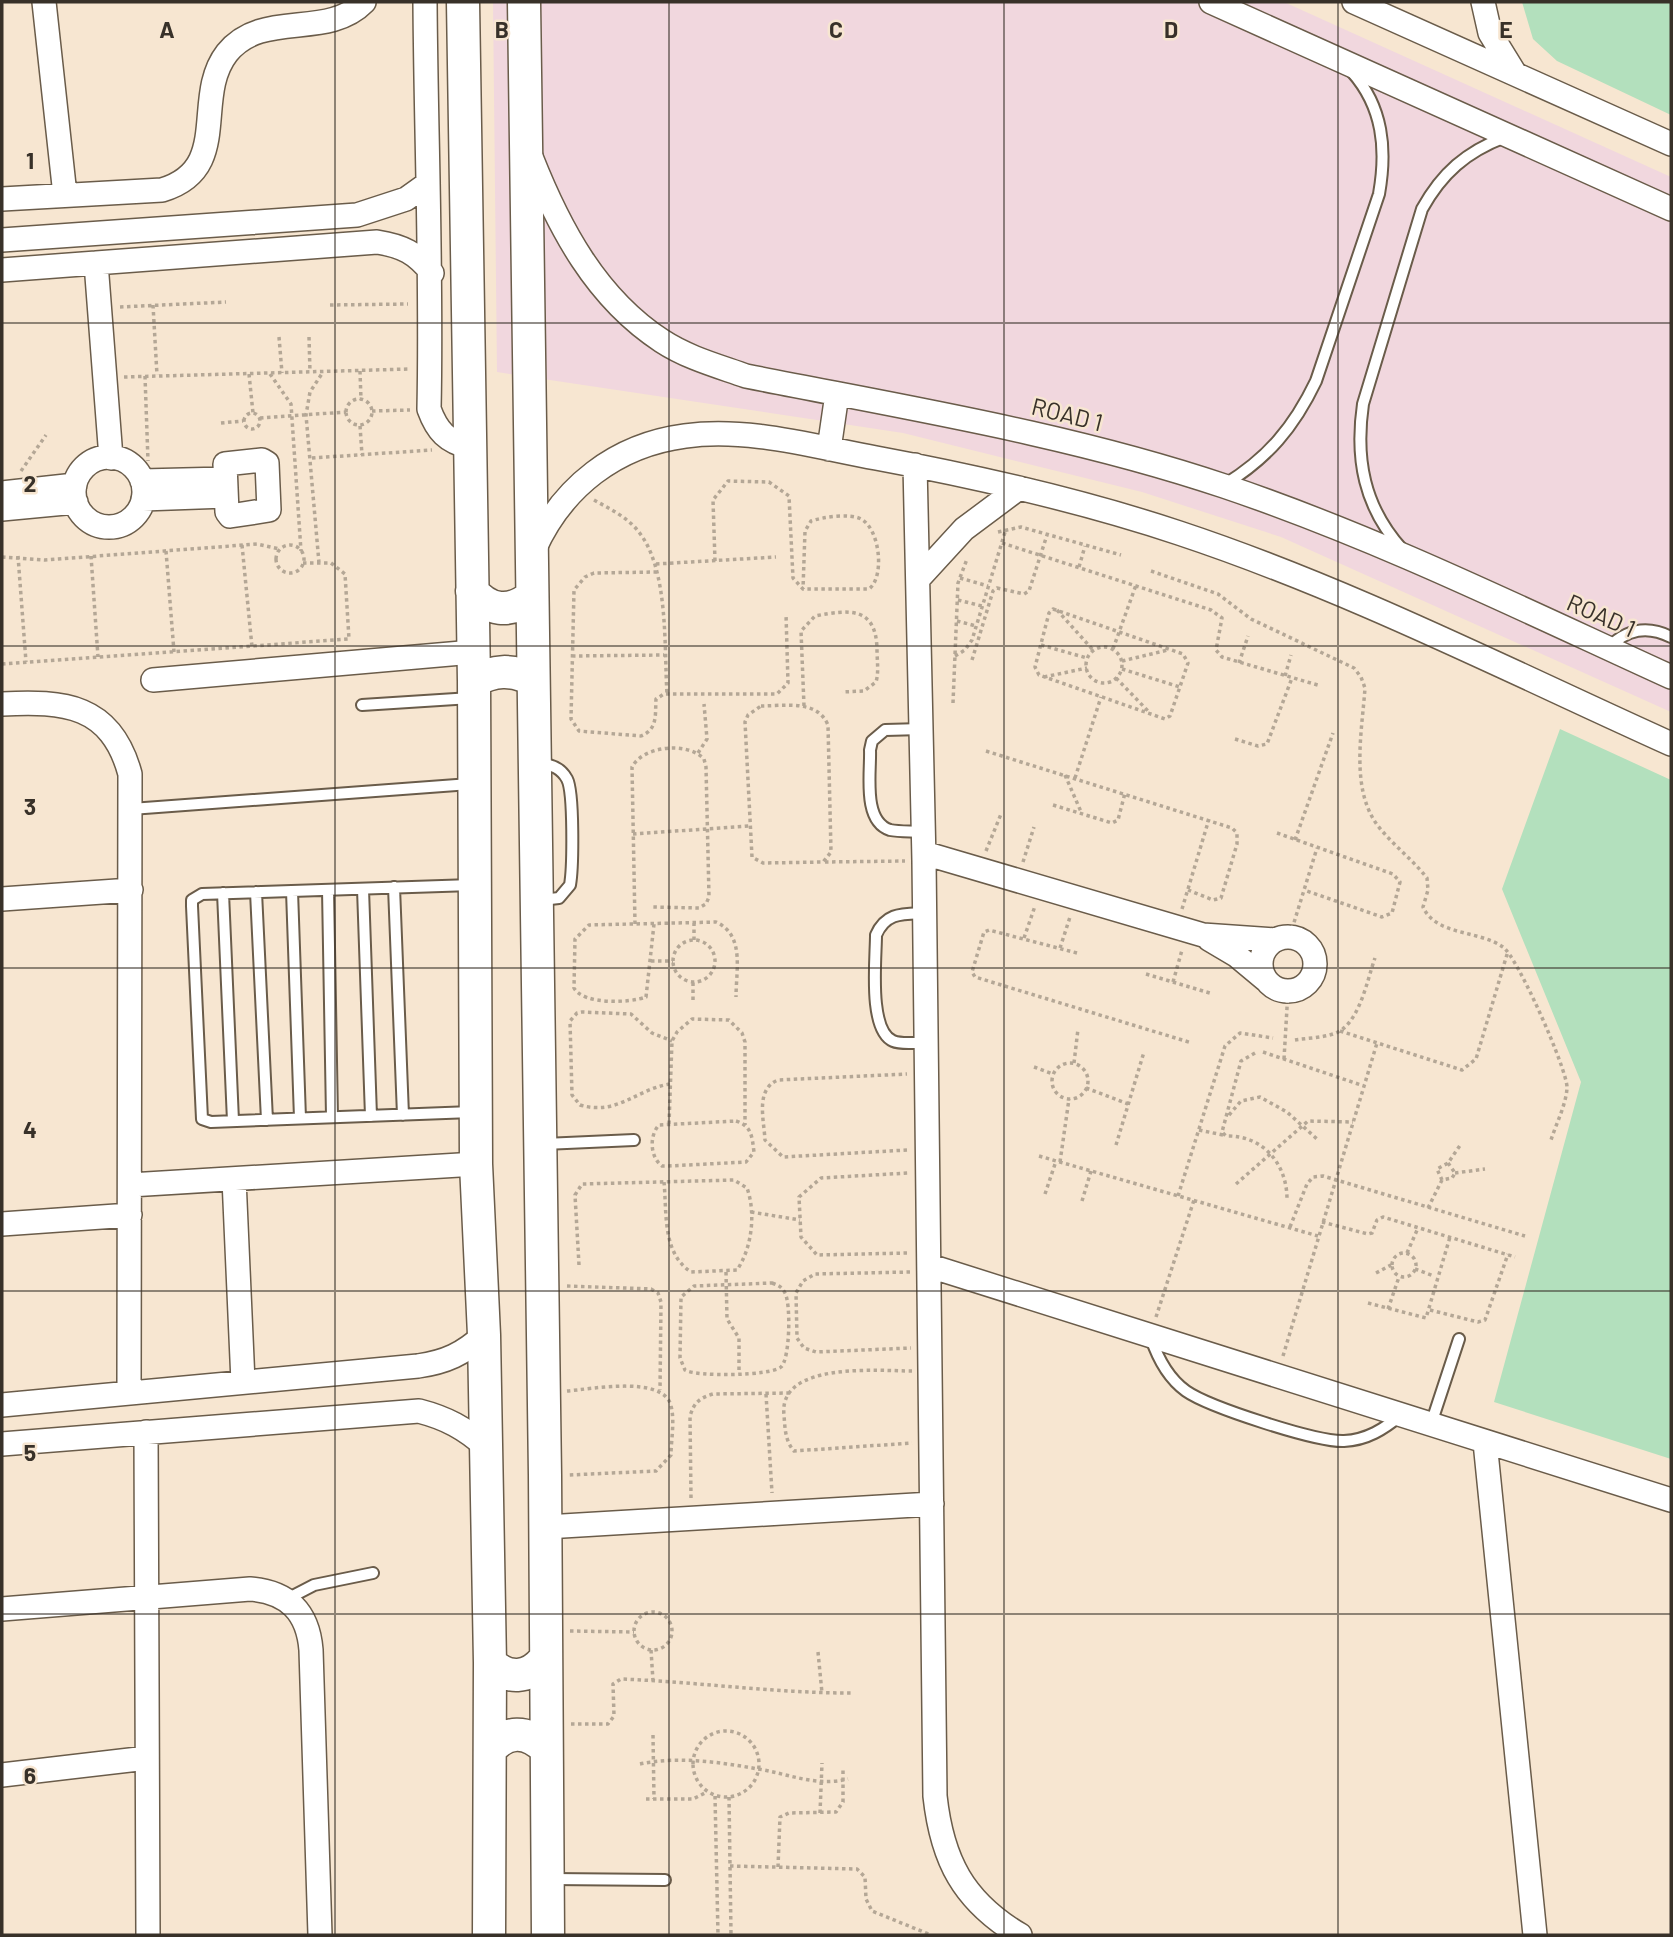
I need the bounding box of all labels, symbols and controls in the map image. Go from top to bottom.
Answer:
text: A [159,15,175,43]
text: B [495,15,509,43]
text: C [829,15,843,43]
text: D [1164,15,1178,43]
text: E [1499,15,1513,43]
text: 1 [26,146,34,174]
street label: ROAD 1 [1029,391,1106,436]
text: 2 [24,469,36,497]
street label: ROAD 1 [1563,587,1640,643]
text: 3 [24,792,36,820]
text: 4 [23,1115,37,1143]
text: 5 [24,1438,36,1466]
text: 6 [24,1761,36,1789]

